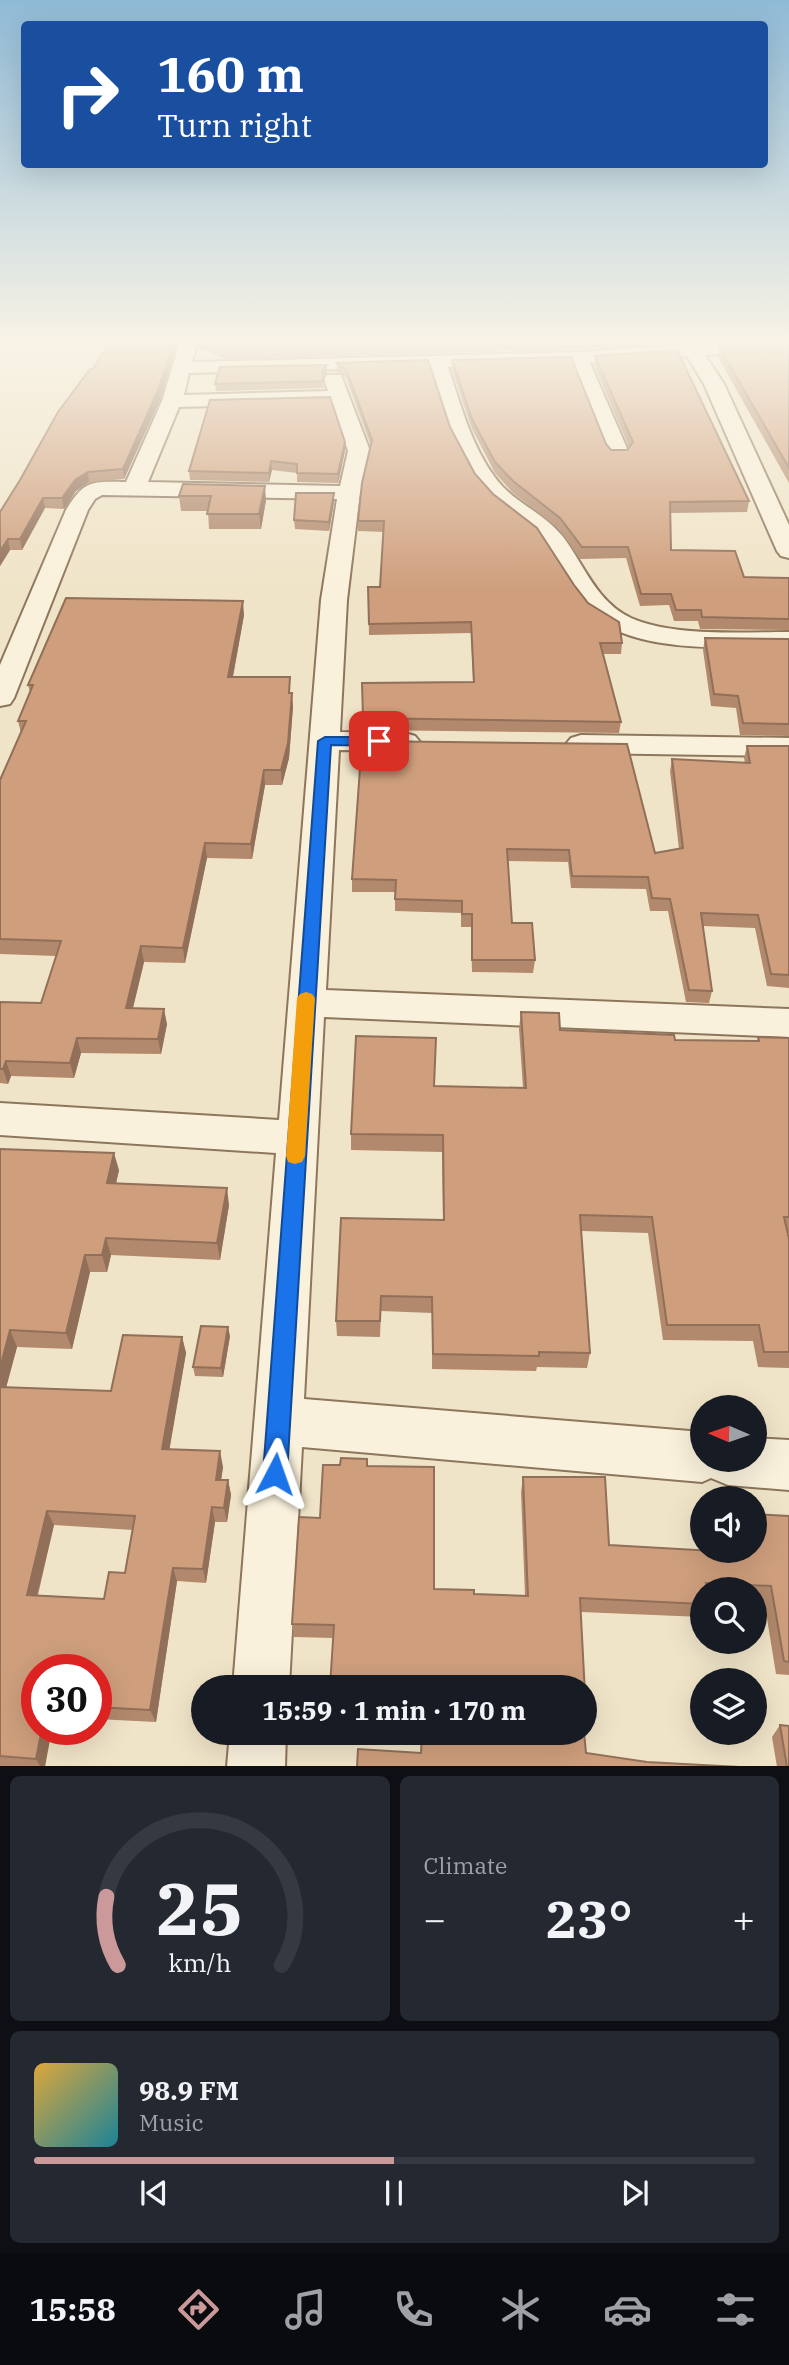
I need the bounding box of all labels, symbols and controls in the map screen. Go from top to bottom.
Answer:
text: 160 m [157,42,304,105]
icon: right [42,49,133,140]
text: Turn right [157,104,312,146]
pin [349,711,409,771]
icon: arrive [360,722,398,760]
north arrow [690,1395,766,1472]
map controls [690,1395,767,1745]
position arrow [238,1437,312,1511]
button: sound [690,1486,767,1563]
button: search [690,1577,767,1654]
speed limit sign: 30 [21,1654,112,1745]
button: layers [690,1668,767,1745]
text: 15:59 · 1 min · 170 m [262,1693,526,1727]
text: Climate [424,1850,507,1880]
text: 25 [156,1860,243,1955]
text: 23° [546,1885,633,1952]
text: − [424,1894,446,1943]
text: + [732,1894,755,1943]
text: km/h [168,1945,231,1978]
text: 98.9 FM [139,2073,239,2107]
text: Music [139,2107,204,2137]
icon: previous [135,2174,173,2212]
icon: pause [375,2174,413,2212]
icon: next [616,2174,654,2212]
icon: directions [174,2285,223,2334]
icon: music [281,2285,330,2334]
icon: phone [389,2285,438,2334]
icon: climate [496,2285,545,2334]
icon: car [603,2285,652,2334]
icon: filters [711,2285,760,2334]
text: 15:58 [29,2288,116,2330]

